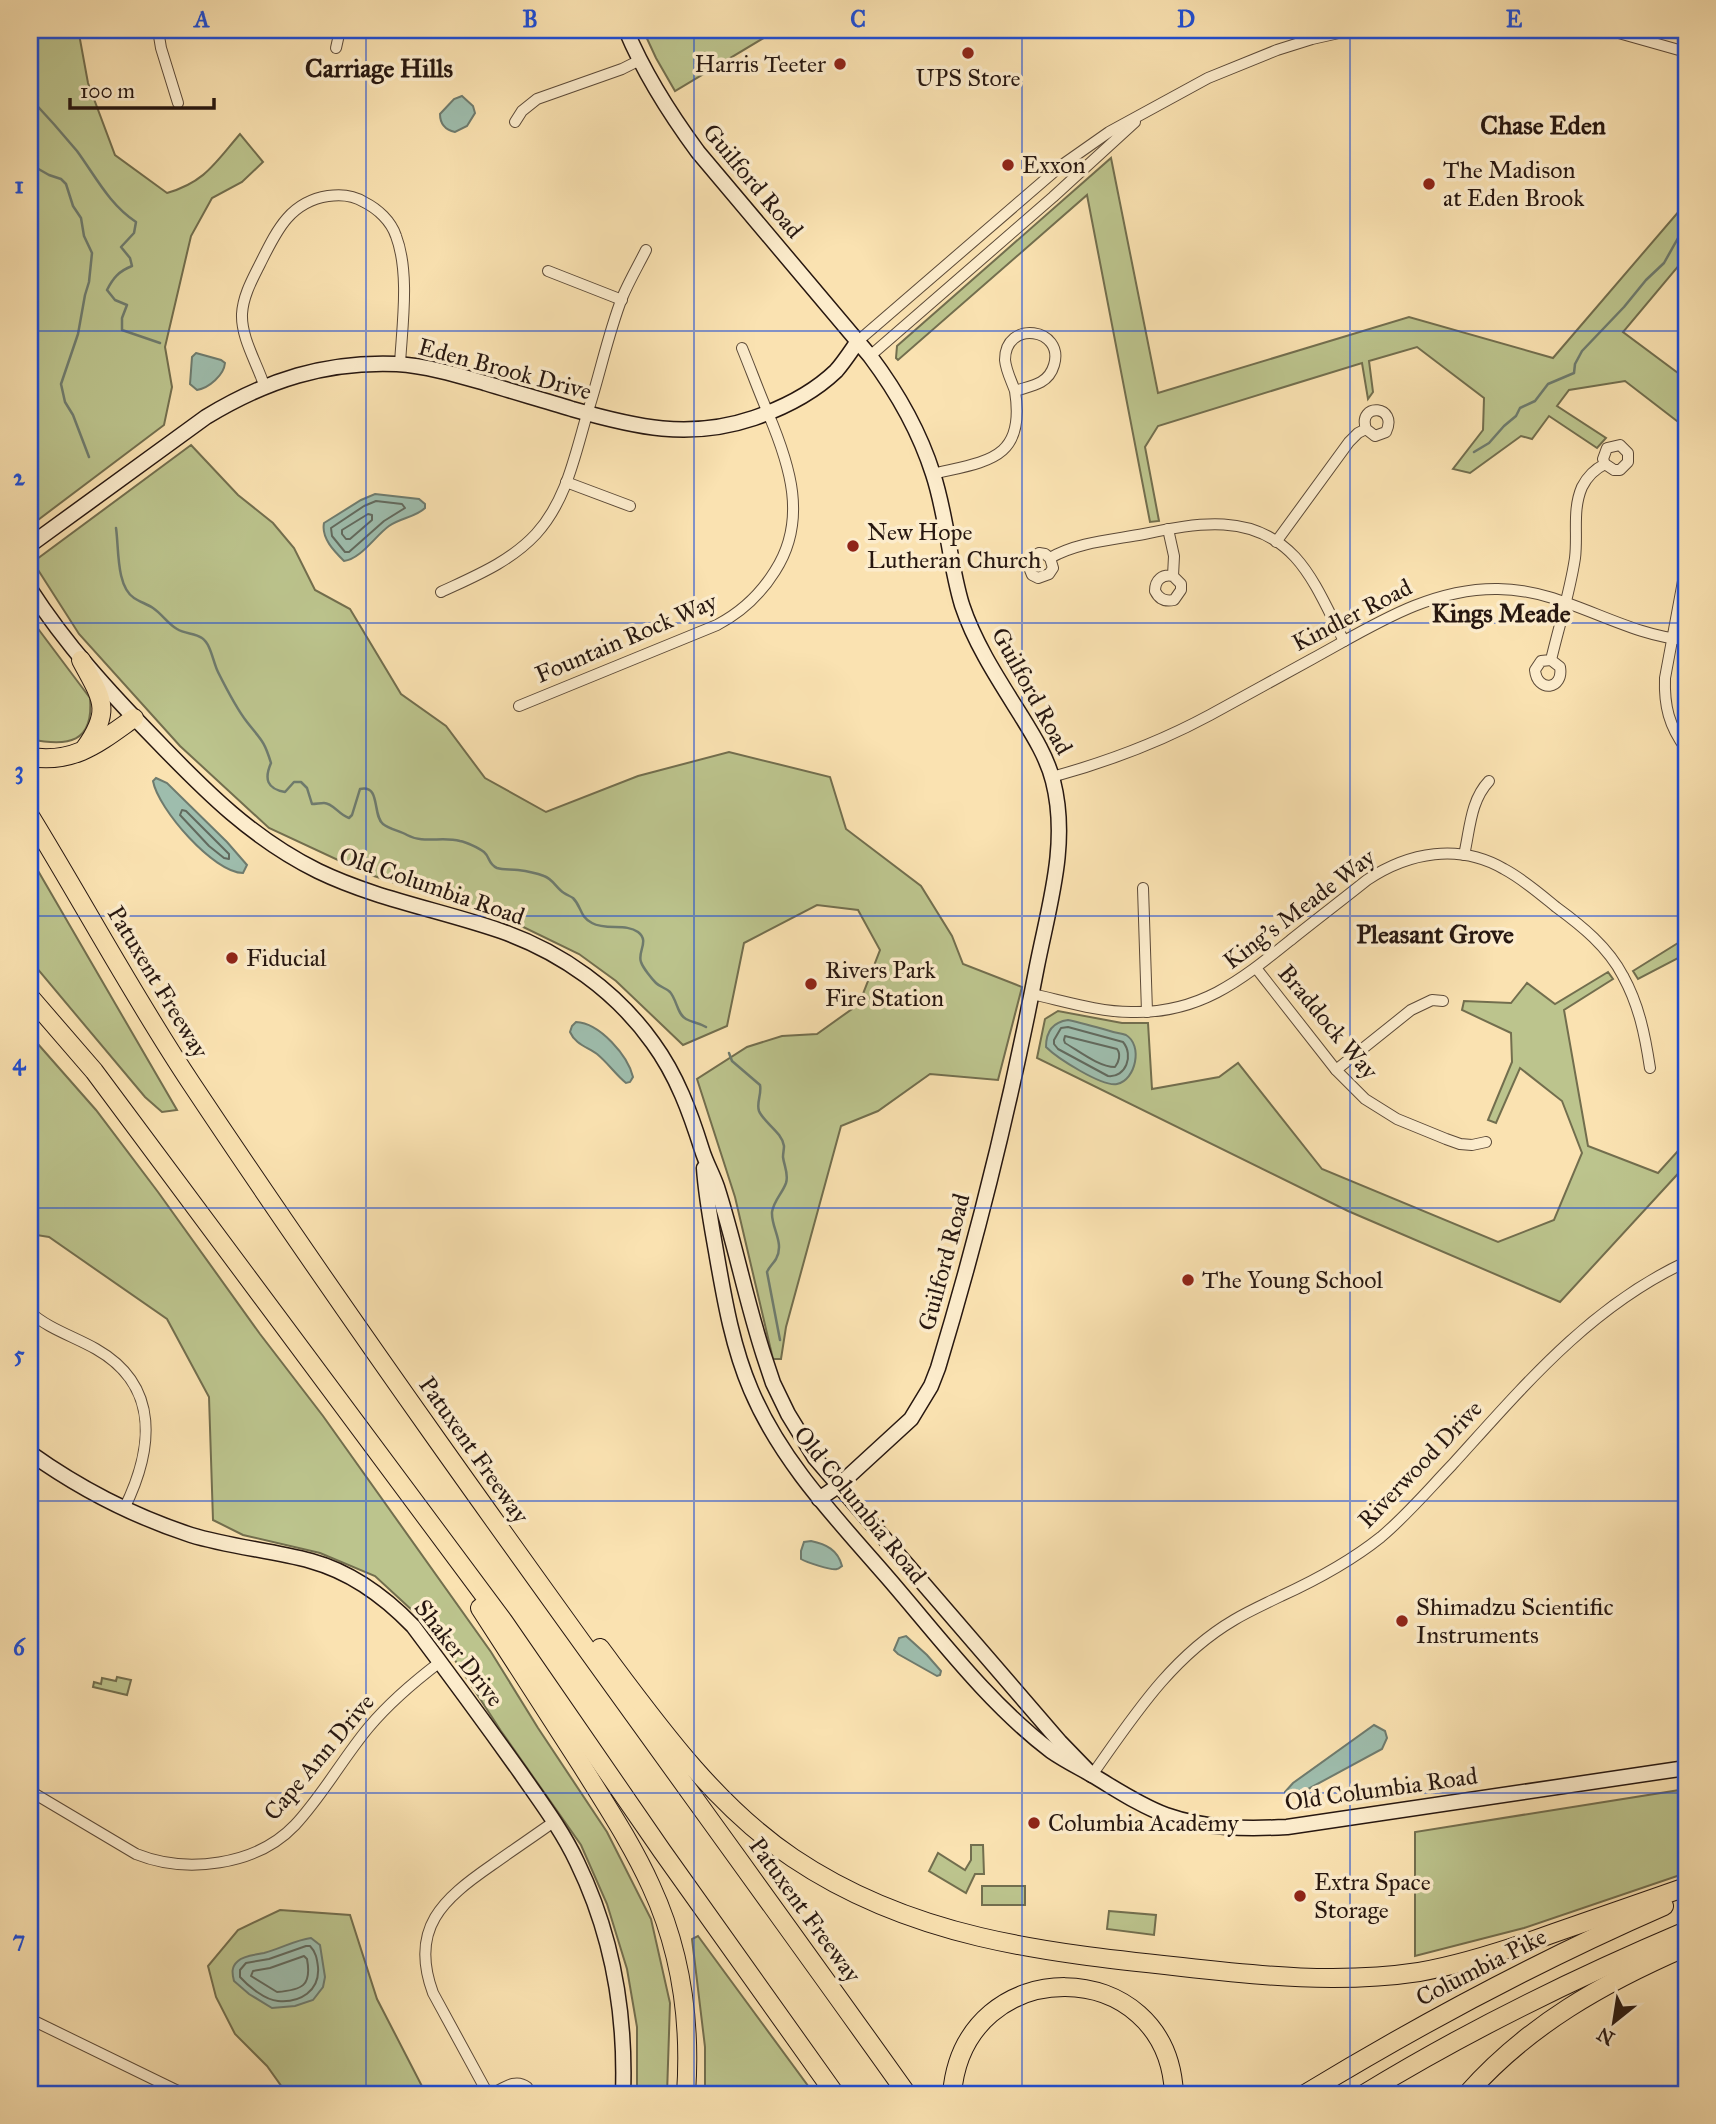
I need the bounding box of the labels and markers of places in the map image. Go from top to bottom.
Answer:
marker: UPS Store [960,45,976,61]
place label: Harris Teeter [695,49,826,79]
marker: Harris Teeter [832,56,848,72]
place label: UPS Store [916,63,1021,93]
place label: Exxon [1022,150,1086,180]
place label: The Madison at Eden Brook [1443,155,1585,213]
marker: Exxon [1000,157,1016,173]
marker: The Madison at Eden Brook [1421,176,1437,192]
place label: New Hope Lutheran Church [867,517,1041,575]
marker: New Hope Lutheran Church [845,538,861,554]
place label: Fiducial [246,943,327,973]
marker: Fiducial [224,950,240,966]
place label: Rivers Park Fire Station [825,955,944,1013]
marker: Rivers Park Fire Station [803,976,819,992]
place label: The Young School [1202,1265,1384,1295]
marker: The Young School [1180,1272,1196,1288]
place label: Shimadzu Scientific Instruments [1416,1592,1614,1650]
marker: Shimadzu Scientific Instruments [1394,1613,1410,1629]
place label: Columbia Academy [1048,1808,1239,1838]
marker: Columbia Academy [1026,1815,1042,1831]
place label: Extra Space Storage [1314,1867,1431,1925]
marker: Extra Space Storage [1292,1888,1308,1904]

